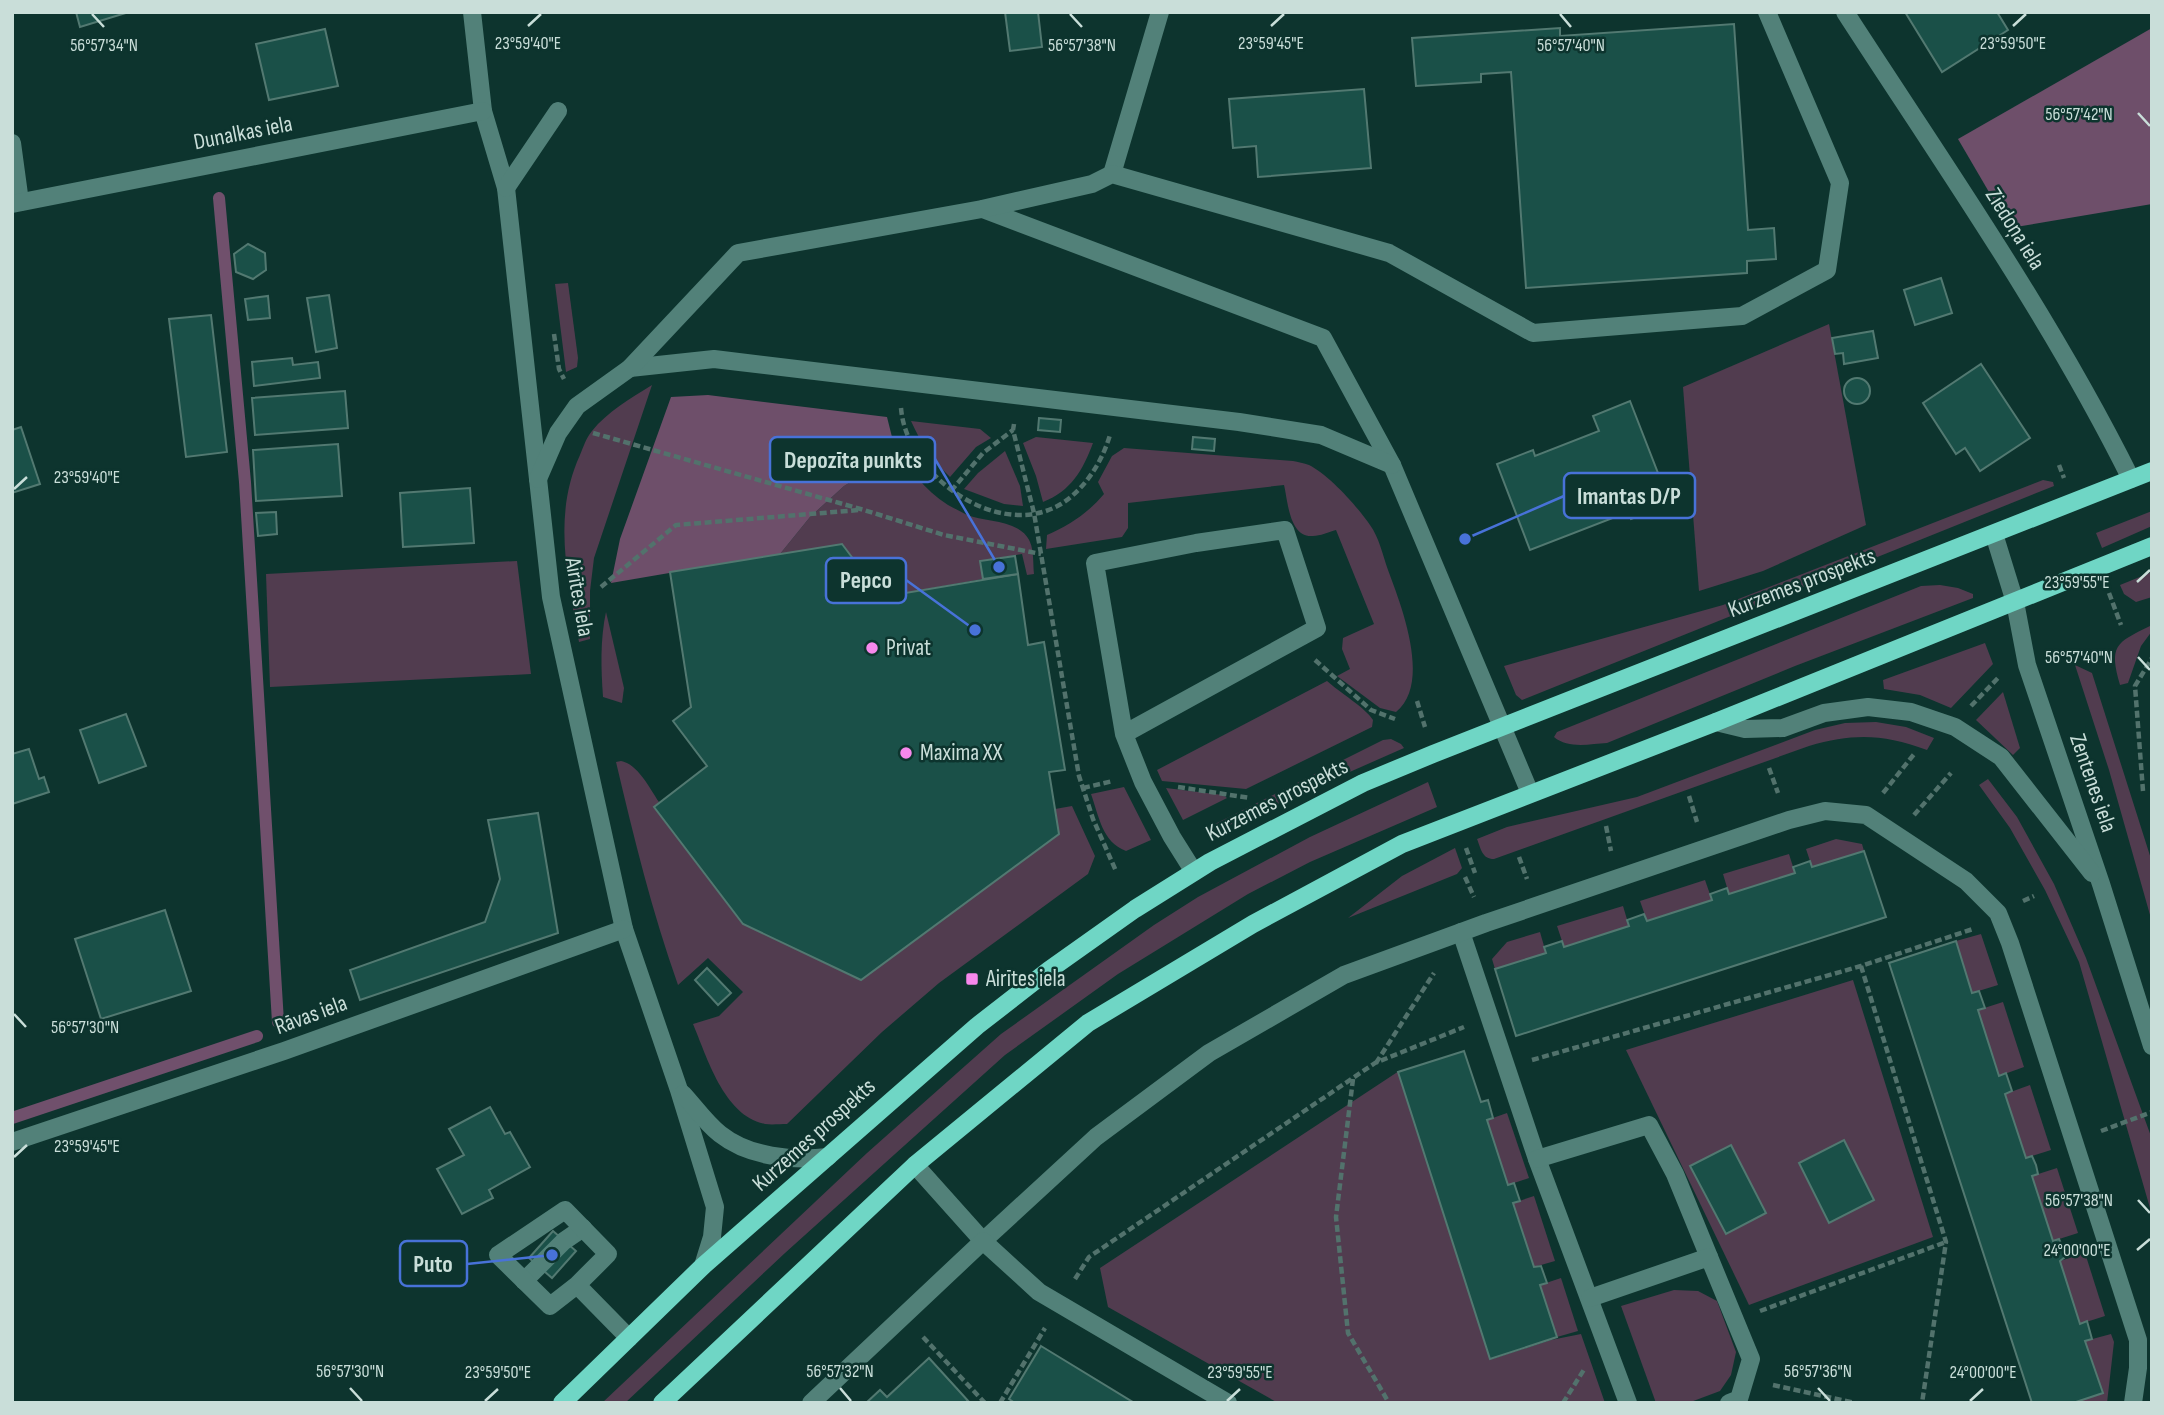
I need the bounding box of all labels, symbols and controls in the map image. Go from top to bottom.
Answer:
text: 23°59'40"E [495,33,561,54]
text: 23°59'45"E [1238,33,1304,54]
text: 23°59'50"E [1980,33,2046,54]
text: 56°57'34"N [70,35,138,56]
text: 56°57'38"N [1048,35,1116,56]
text: 56°57'40"N [1537,35,1605,56]
text: 56°57'42"N [2045,104,2113,125]
street label: Dunalkas iela [191,110,295,156]
street label: Ziedoņa iela [1979,183,2051,275]
callout: Depozīta punkts [770,437,935,482]
text: Depozīta punkts [784,446,922,475]
text: 23°59'40"E [54,467,120,488]
callout: Imantas D/P [1564,473,1695,518]
text: Imantas D/P [1577,482,1681,511]
street label: Kurzemes prospekts [1724,542,1880,624]
street label: Airītes iela [558,554,600,639]
callout: Pepco [826,558,906,603]
text: Pepco [840,566,892,595]
text: 23°59'55"E [2044,572,2110,593]
place label: Privat [886,634,931,662]
marker: Privat [864,640,880,656]
text: 56°57'40"N [2045,647,2113,668]
street label: Zentenes iela [2063,730,2123,836]
place label: Maxima XX [920,739,1003,767]
marker: Maxima XX [898,745,914,761]
street label: Kurzemes prospekts [1201,752,1353,848]
place label: Airītes iela [985,965,1066,993]
marker: Airītes iela [964,971,980,987]
street label: Rāvas iela [271,989,351,1041]
text: 56°57'30"N [51,1017,119,1038]
street label: Kurzemes prospekts [747,1072,881,1198]
text: 23°59'45"E [54,1136,120,1157]
text: 56°57'38"N [2045,1190,2113,1211]
text: 24°00'00"E [2043,1240,2111,1261]
callout: Puto [400,1241,467,1286]
text: Puto [413,1250,453,1279]
text: 56°57'30"N [316,1361,384,1382]
text: 56°57'32"N [806,1361,874,1382]
text: 56°57'36"N [1784,1361,1852,1382]
text: 23°59'50"E [465,1362,531,1383]
text: 23°59'55"E [1207,1362,1273,1383]
text: 24°00'00"E [1949,1362,2017,1383]

